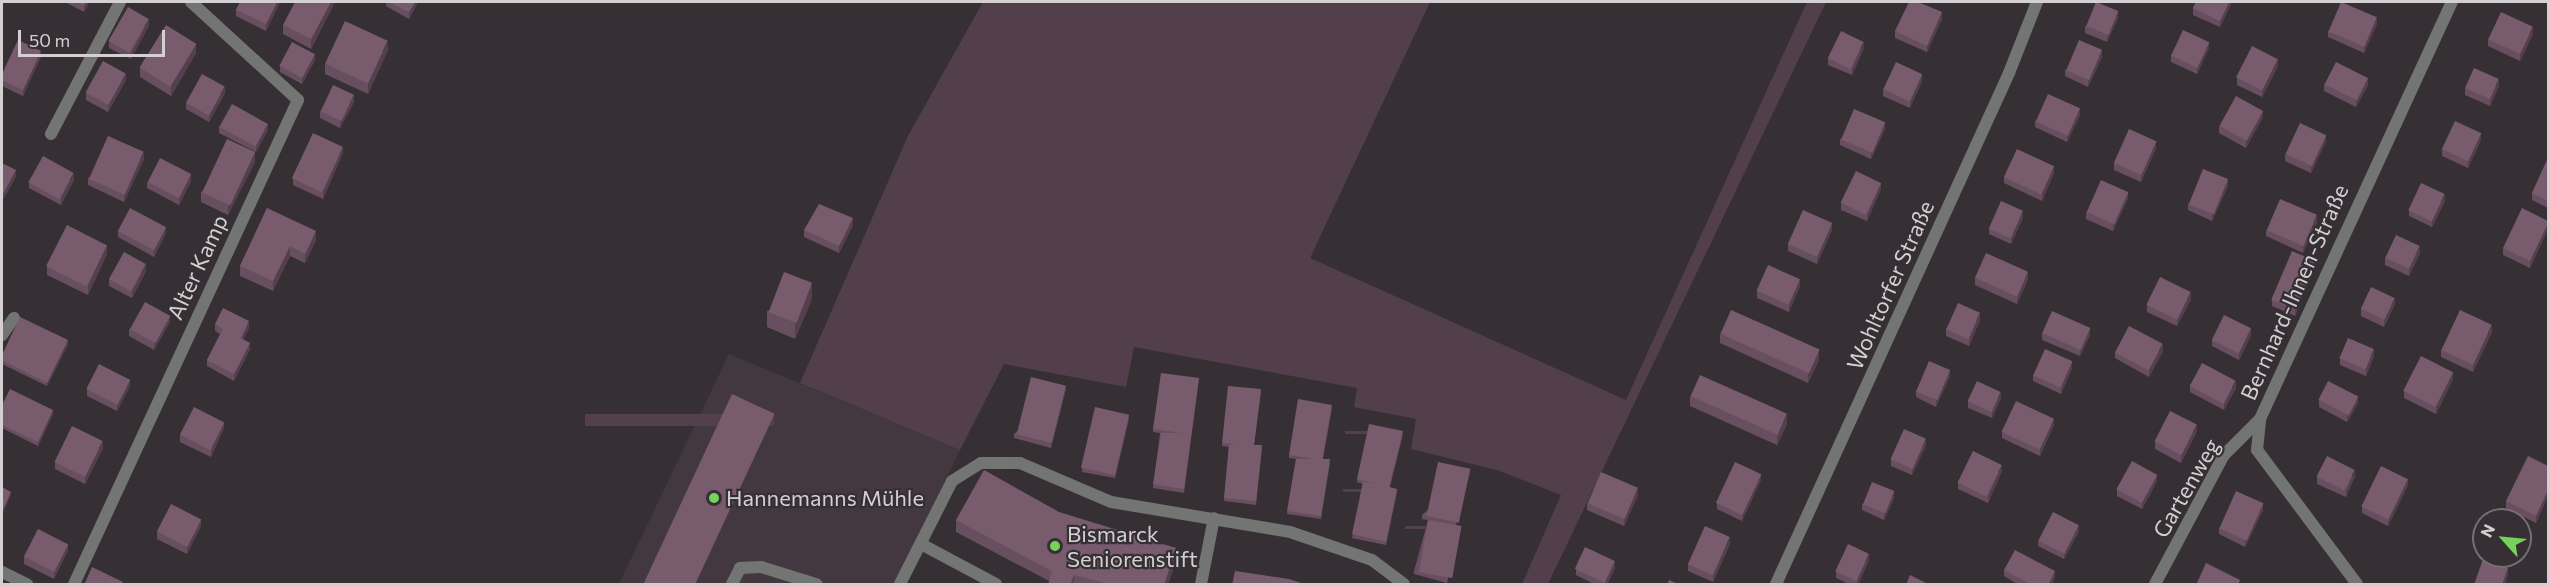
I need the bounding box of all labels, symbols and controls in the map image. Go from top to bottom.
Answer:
scale bar [21,18,168,56]
text: 50 m [29,29,70,51]
street label: Bernhard-Ihnen-Straße [2234,180,2354,404]
street label: Wohltorfer Straße [1841,196,1939,374]
street label: Alter Kamp [161,210,233,324]
street label: Gartenweg [2147,434,2225,542]
place label: Hannemanns Mühle [726,485,924,511]
marker: Hannemanns Mühle [707,491,721,505]
north arrow [2472,508,2532,568]
place label: Bismarck Seniorenstift [1067,520,1198,572]
text: N [2476,521,2498,540]
marker: Bismarck Seniorenstift [1048,539,1062,553]

